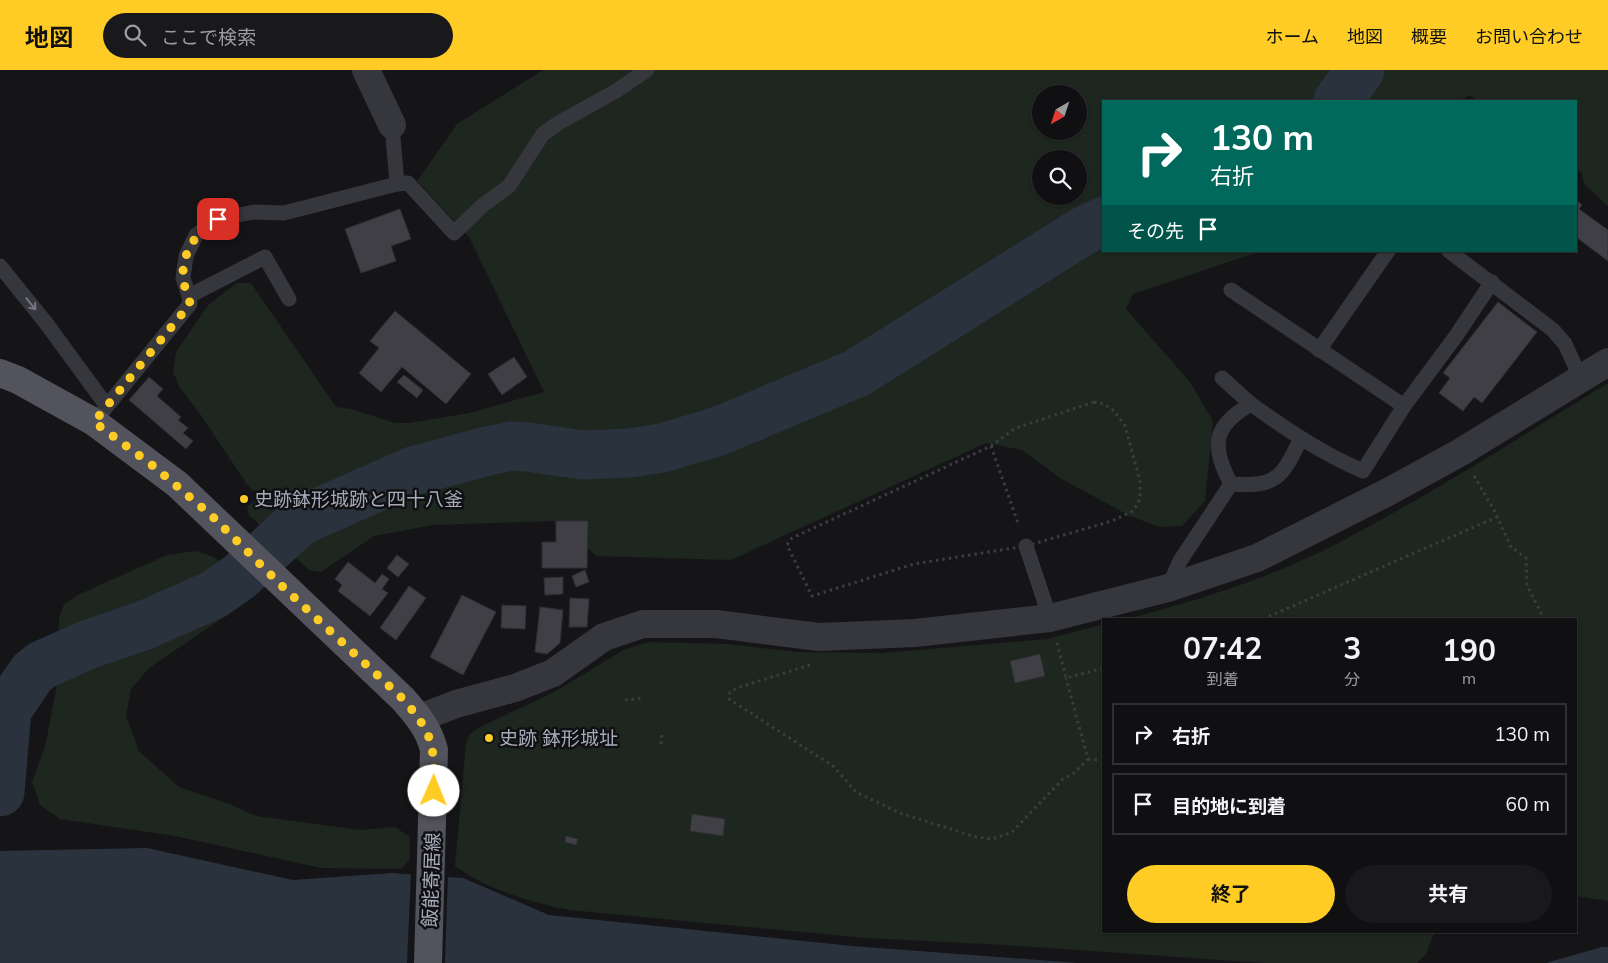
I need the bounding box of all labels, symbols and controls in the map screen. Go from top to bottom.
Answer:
search box [103,13,453,58]
icon: search [121,21,149,49]
text: 地図 [25,22,73,52]
text: ここで検索 [161,25,256,49]
text: ホーム [1266,25,1319,48]
text: 地図 [1347,25,1383,48]
text: 概要 [1411,25,1447,48]
text: お問い合わせ [1475,25,1583,48]
north arrow [1032,85,1088,140]
map controls [1032,85,1087,205]
text: 130 m [1210,115,1314,159]
icon: right [1127,120,1192,185]
button: search [1032,150,1087,205]
text: 右折 [1210,162,1254,190]
pin [197,198,239,240]
icon: arrive [204,205,232,233]
icon: arrive [1194,215,1222,243]
text: その先 [1127,219,1184,243]
one-way arrow [25,297,36,310]
place label: 史跡鉢形城跡と四十八釜 [254,487,463,511]
marker: 史跡鉢形城跡と四十八釜 [238,493,250,505]
text: 07:42 [1183,629,1262,667]
text: 3 [1343,629,1361,667]
text: 190 [1442,631,1496,669]
text: m [1462,668,1476,688]
text: 到着 [1207,669,1239,689]
text: 分 [1344,669,1360,689]
icon: right [1129,720,1157,748]
text: 130 m [1494,722,1550,746]
text: 右折 [1172,724,1210,748]
place label: 史跡 鉢形城址 [499,726,618,750]
marker: 史跡 鉢形城址 [483,732,495,744]
position arrow [407,764,459,816]
icon: arrive [1129,790,1157,818]
text: 60 m [1506,792,1550,816]
text: 目的地に到着 [1172,794,1286,818]
street label: 飯能寄居線 [417,832,445,928]
button: 終了 [1127,865,1335,923]
button: 共有 [1345,865,1552,923]

